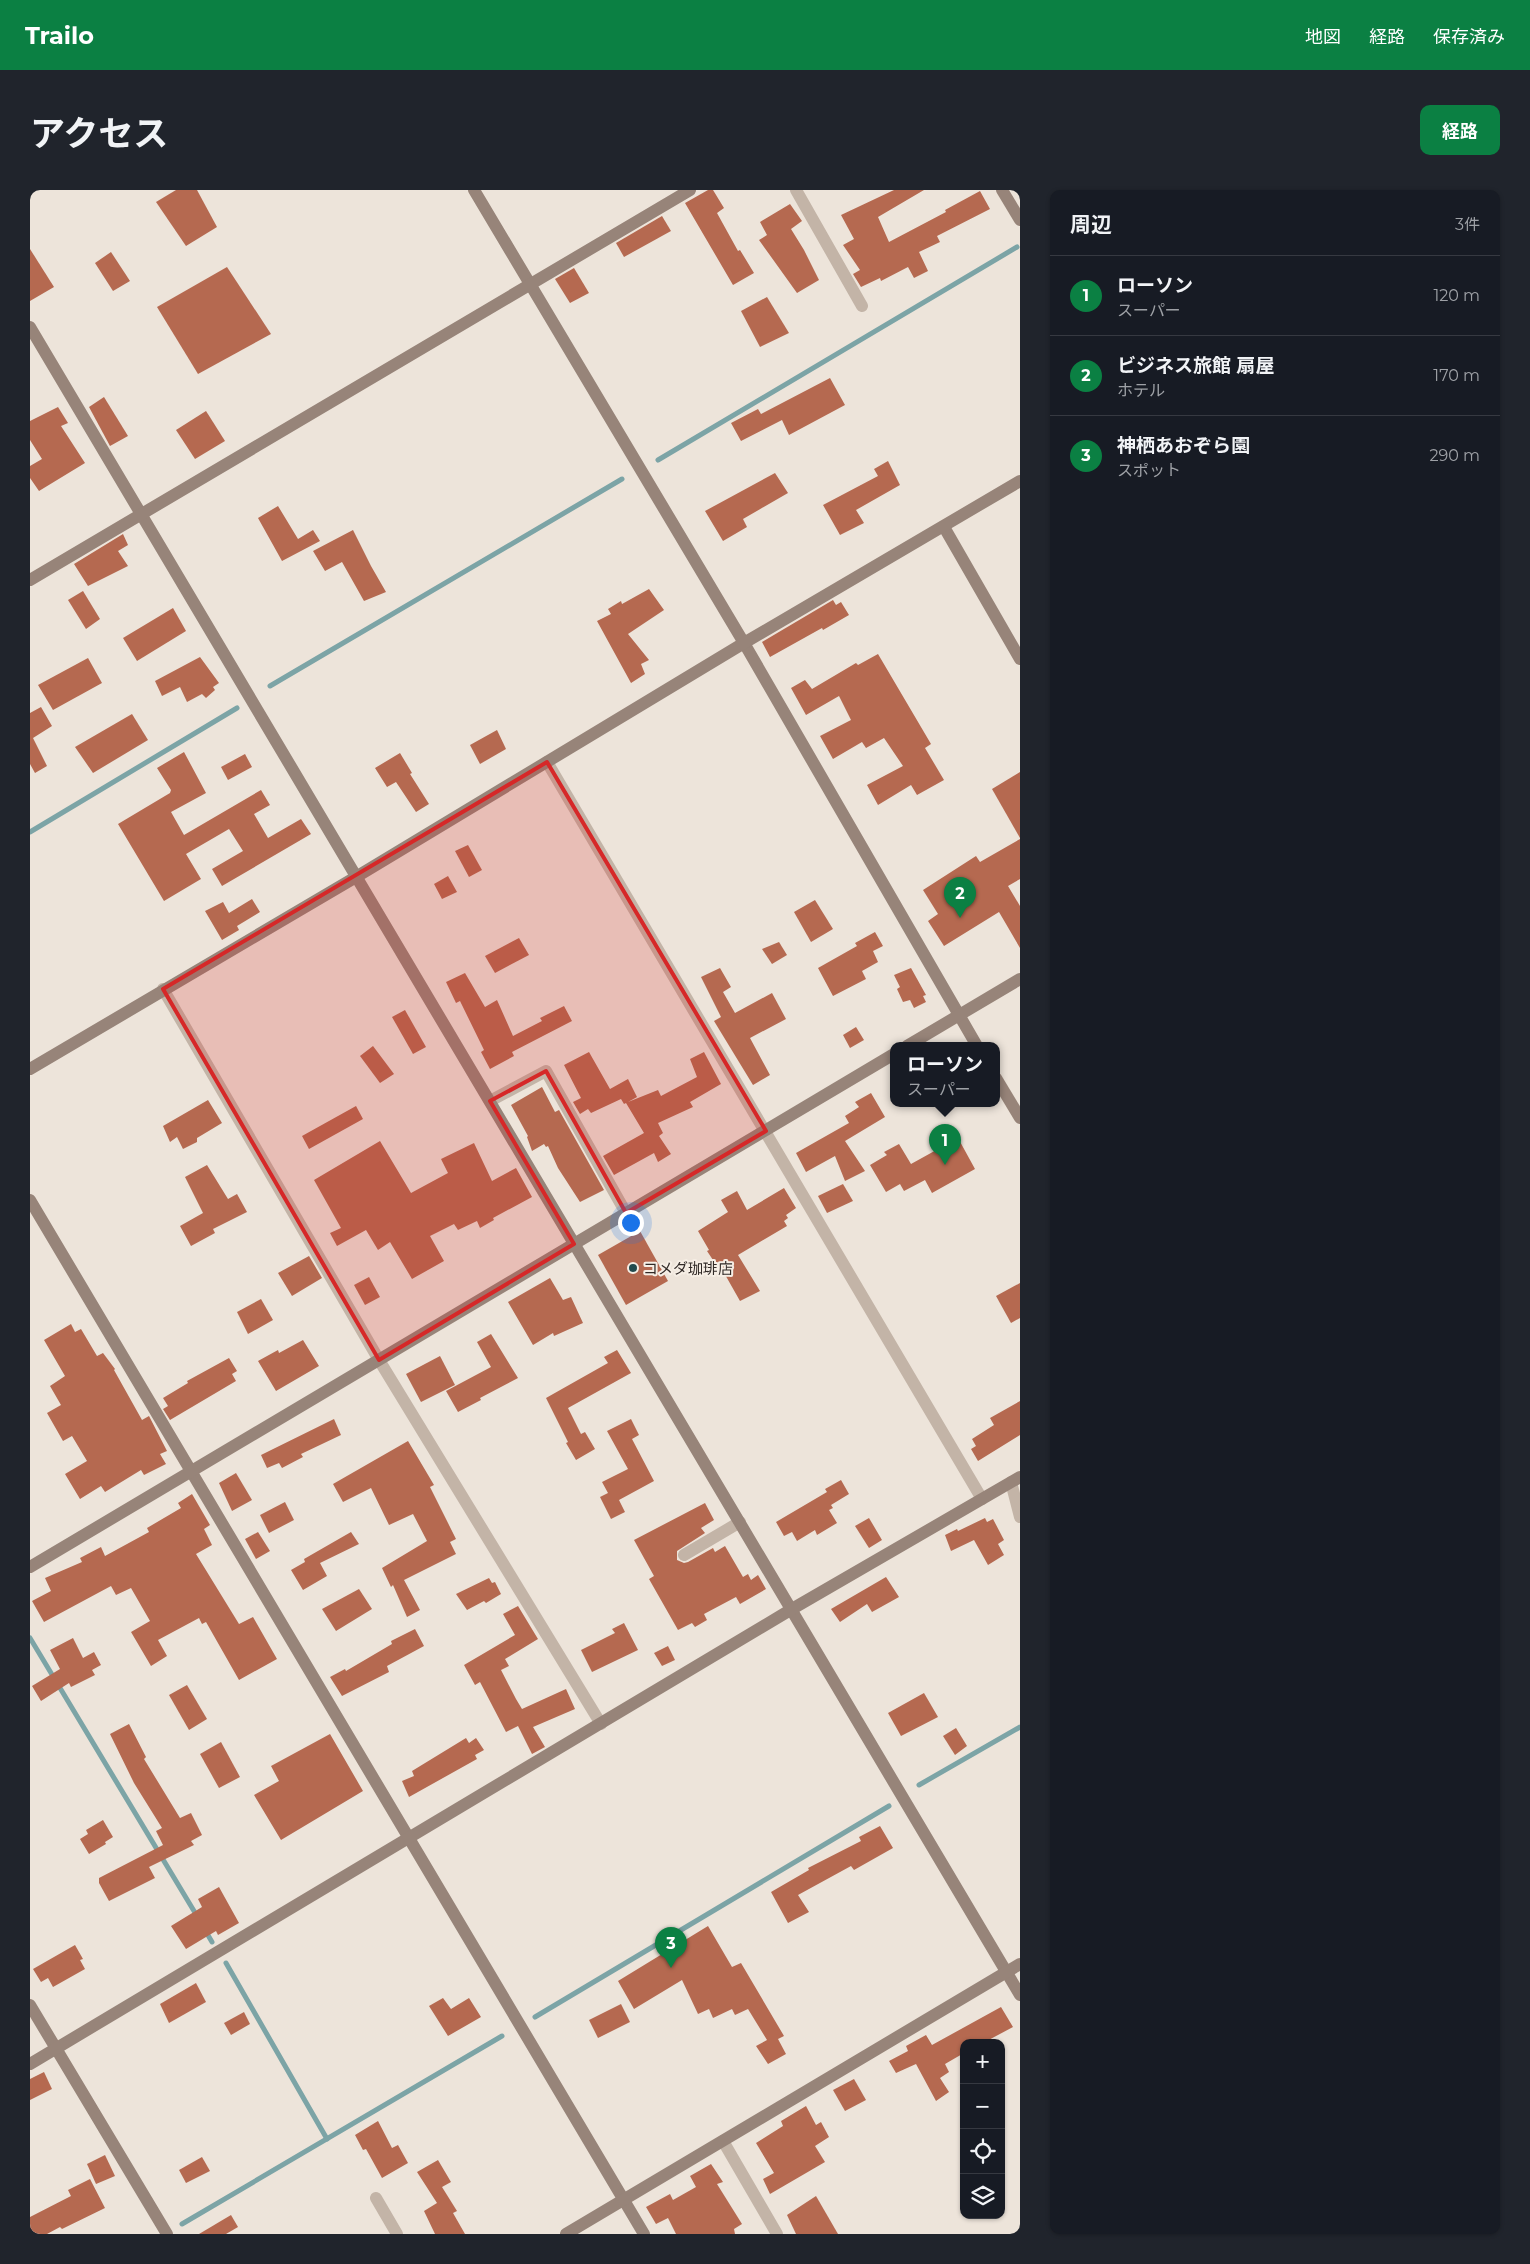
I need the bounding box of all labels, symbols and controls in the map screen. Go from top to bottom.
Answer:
text: Trailo [25,21,94,50]
text: 地図 [1305,26,1341,48]
text: 経路 [1369,26,1405,48]
text: 保存済み [1433,26,1505,48]
button: 経路 [1420,105,1500,155]
text: アクセス [30,112,168,155]
text: 周辺 [1070,212,1112,237]
text: 3件 [1455,215,1480,234]
text: ローソン [1117,274,1193,297]
text: 1 [1083,286,1089,305]
text: 120 m [1433,286,1480,305]
text: スーパー [1117,301,1181,320]
text: ビジネス旅館 扇屋 [1117,354,1274,377]
text: 2 [1081,366,1091,385]
text: 170 m [1433,366,1480,385]
text: ホテル [1117,381,1165,400]
text: 神栖あおぞら園 [1117,434,1250,457]
text: 3 [1081,446,1091,465]
text: 290 m [1429,446,1480,465]
text: スポット [1117,461,1181,480]
pin: 2 [944,877,976,918]
popup [890,1042,1000,1107]
text: ローソン [907,1053,983,1076]
text: スーパー [907,1080,971,1099]
pin: 1 [929,1124,961,1165]
your location [618,1210,644,1236]
place label: コメダ珈琲店 [643,1259,733,1278]
marker: コメダ珈琲店 [627,1262,639,1274]
pin: 3 [655,1927,687,1968]
map controls [960,2039,1005,2219]
button: + [960,2039,1005,2084]
button: − [960,2084,1005,2129]
button: locate [960,2129,1005,2174]
button: layers [960,2174,1005,2219]

